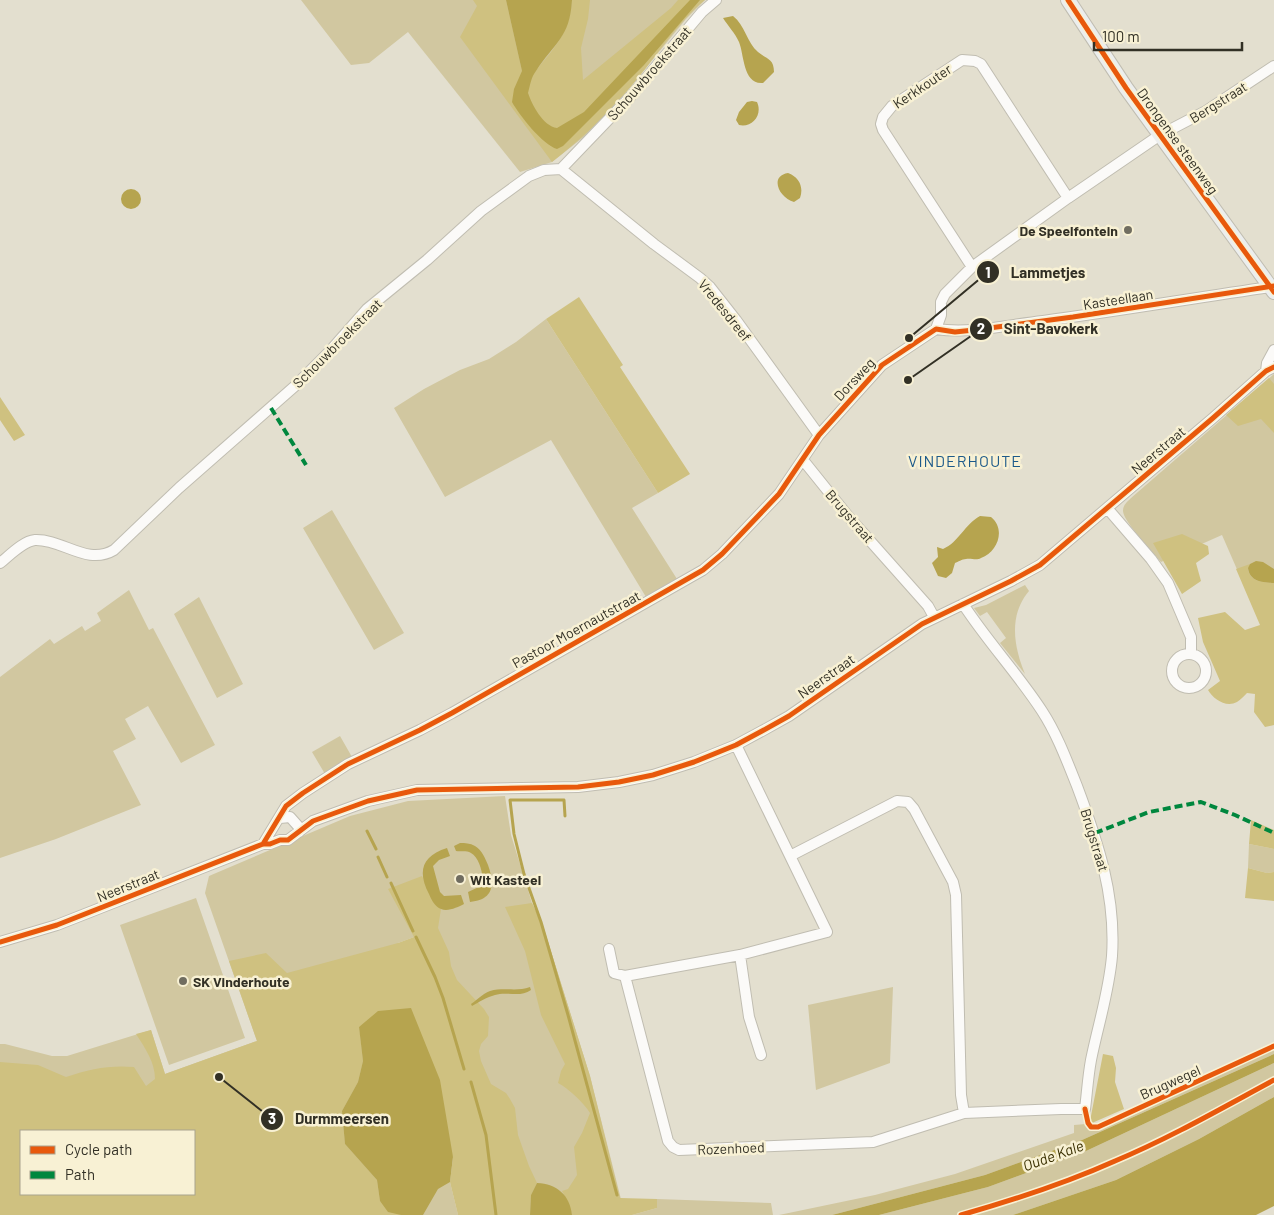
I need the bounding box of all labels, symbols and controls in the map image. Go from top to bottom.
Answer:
scale bar [1094,20,1242,52]
street label: Schouwbroekstraat [604,22,694,124]
text: 100 m [1102,27,1140,45]
street label: Kerkkouter [889,60,955,112]
street label: Bergstraat [1186,78,1250,126]
street label: Drongense steenweg [1134,85,1222,197]
place label: De Speelfontein [1019,222,1118,239]
marker: De Speelfontein [1122,224,1134,236]
callout: Lammetjes [975,257,1095,287]
text: 1 [985,263,991,281]
text: Lammetjes [1011,263,1086,281]
street label: Vredesdreef [695,276,755,344]
street label: Kasteellaan [1082,285,1154,313]
street label: Schouwbroekstraat [289,295,385,391]
callout: Sint-Bavokerk [969,314,1108,344]
text: 2 [977,319,985,337]
text: Sint-Bavokerk [1004,319,1098,337]
street label: Dorsweg [830,354,878,404]
street label: Neerstraat [1127,422,1189,478]
district label: VINDERHOUTE [908,451,1022,470]
street label: Brugstraat [822,486,878,546]
street label: Pastoor Moernautstraat [509,587,643,671]
street label: Neerstraat [794,650,858,702]
street label: Brugstraat [1077,806,1113,874]
street label: Neerstraat [94,865,162,905]
place label: Wit Kasteel [470,871,541,888]
marker: Wit Kasteel [454,873,466,885]
place label: SK Vinderhoute [193,973,290,990]
marker: SK Vinderhoute [177,975,189,987]
street label: Brugwegel [1137,1061,1203,1103]
callout: Durmmeersen [260,1104,399,1134]
text: 3 [268,1109,276,1127]
text: Durmmeersen [295,1109,389,1127]
legend [20,1130,195,1195]
water label: Oude Kale [1020,1136,1086,1174]
street label: Rozenhoed [697,1138,765,1158]
text: Cycle path [65,1140,132,1158]
text: Path [65,1165,95,1183]

